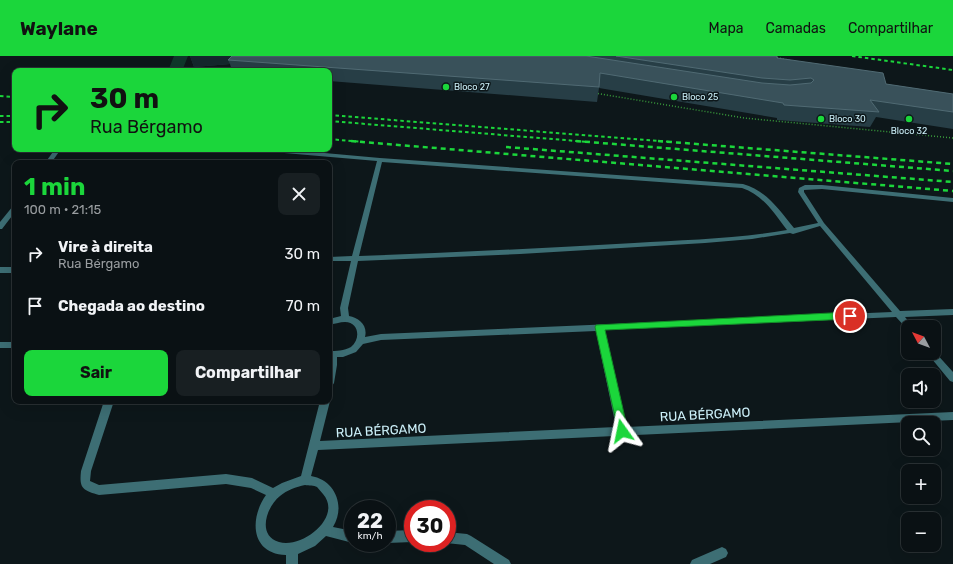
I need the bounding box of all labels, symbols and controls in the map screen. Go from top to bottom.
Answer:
text: Waylane [20,17,98,40]
text: Mapa [709,20,744,37]
text: Camadas [766,20,826,37]
text: Compartilhar [848,20,933,37]
text: 30 m [90,82,159,115]
marker: Bloco 27 [441,82,451,92]
place label: Bloco 27 [454,82,490,92]
icon: right [24,84,76,136]
marker: Bloco 25 [669,92,679,102]
place label: Bloco 25 [682,92,718,102]
marker: Bloco 30 [816,114,826,124]
place label: Bloco 30 [829,114,866,124]
marker: Bloco 32 [904,114,914,124]
text: Rua Bérgamo [90,116,203,138]
place label: Bloco 32 [891,126,927,136]
text: 1 min [24,173,85,201]
button: close [278,173,320,215]
text: 100 m · 21:15 [24,202,101,217]
text: Vire à direita [58,238,153,256]
icon: right [24,243,46,265]
text: 30 m [284,245,320,263]
text: Rua Bérgamo [58,256,139,271]
icon: arrive [24,295,46,317]
text: Chegada ao destino [58,297,205,315]
text: 70 m [286,297,320,315]
pin [833,299,867,333]
icon: arrive [839,305,861,327]
north arrow [901,320,941,360]
map controls [901,320,941,552]
button: Sair [24,350,168,396]
button: Compartilhar [176,350,320,396]
button: sound [901,368,941,408]
street label: RUA BÉRGAMO [659,405,751,424]
position arrow [601,410,643,452]
button: search [901,416,941,456]
street label: RUA BÉRGAMO [335,421,427,440]
button: + [901,464,941,504]
speed limit sign: 30 [404,500,456,552]
text: 22 [357,509,383,533]
button: − [901,512,941,552]
text: km/h [358,530,382,542]

